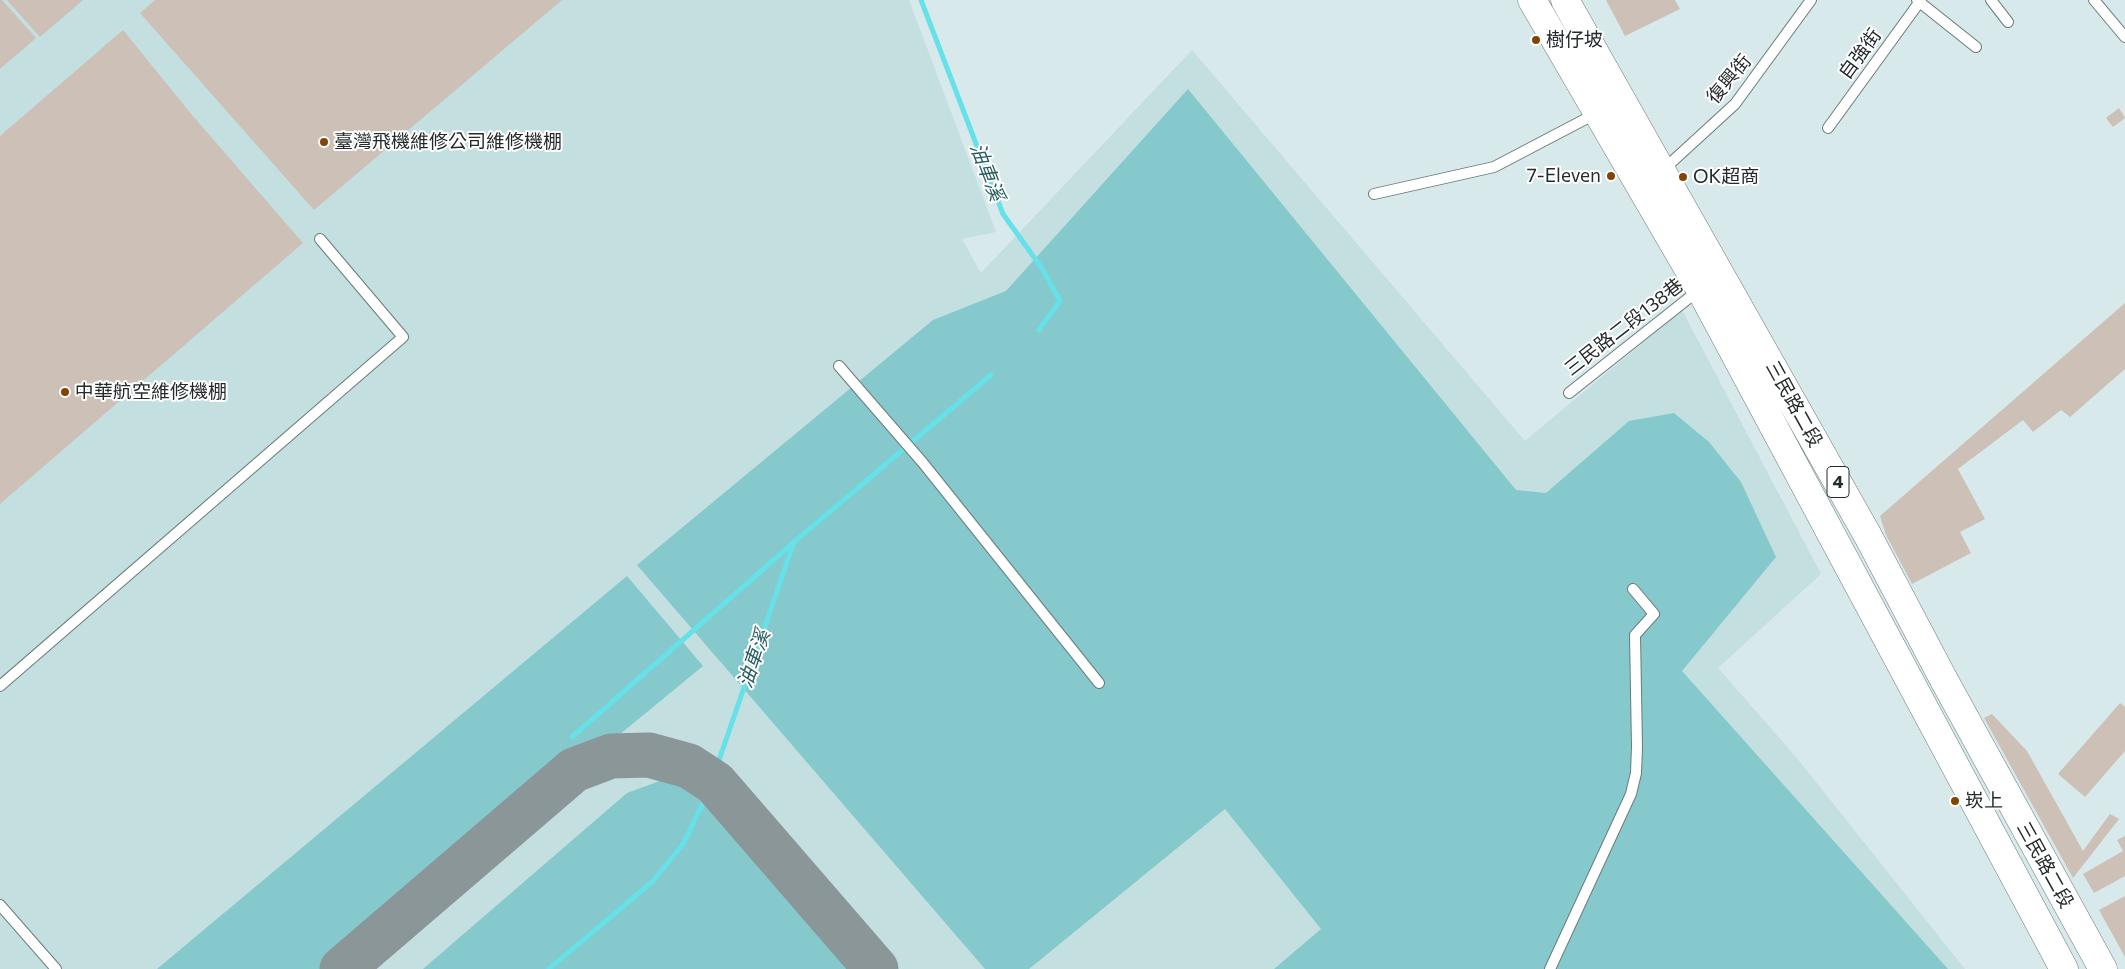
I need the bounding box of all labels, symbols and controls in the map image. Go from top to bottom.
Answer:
street label: 自強街 [1834,24,1886,84]
place label: 樹仔坡 [1546,29,1603,51]
marker: 樹仔坡 [1530,34,1542,46]
street label: 復興街 [1702,50,1756,108]
place label: 臺灣飛機維修公司維修機棚 [334,131,562,153]
marker: 臺灣飛機維修公司維修機棚 [318,136,330,148]
water label: 油車溪 [965,140,1009,204]
place label: 7-Eleven [1527,165,1601,187]
place label: OK超商 [1693,166,1759,188]
marker: 7-Eleven [1605,170,1617,182]
marker: OK超商 [1677,171,1689,183]
street label: 三民路二段138巷 [1560,274,1688,380]
street label: 三民路二段 [1761,357,1827,451]
place label: 中華航空維修機棚 [75,381,227,403]
marker: 中華航空維修機棚 [59,386,71,398]
road number: 4 [1827,467,1849,498]
water label: 油車溪 [733,627,775,691]
place label: 崁上 [1965,790,2003,812]
marker: 崁上 [1949,795,1961,807]
street label: 三民路二段 [2012,818,2078,912]

